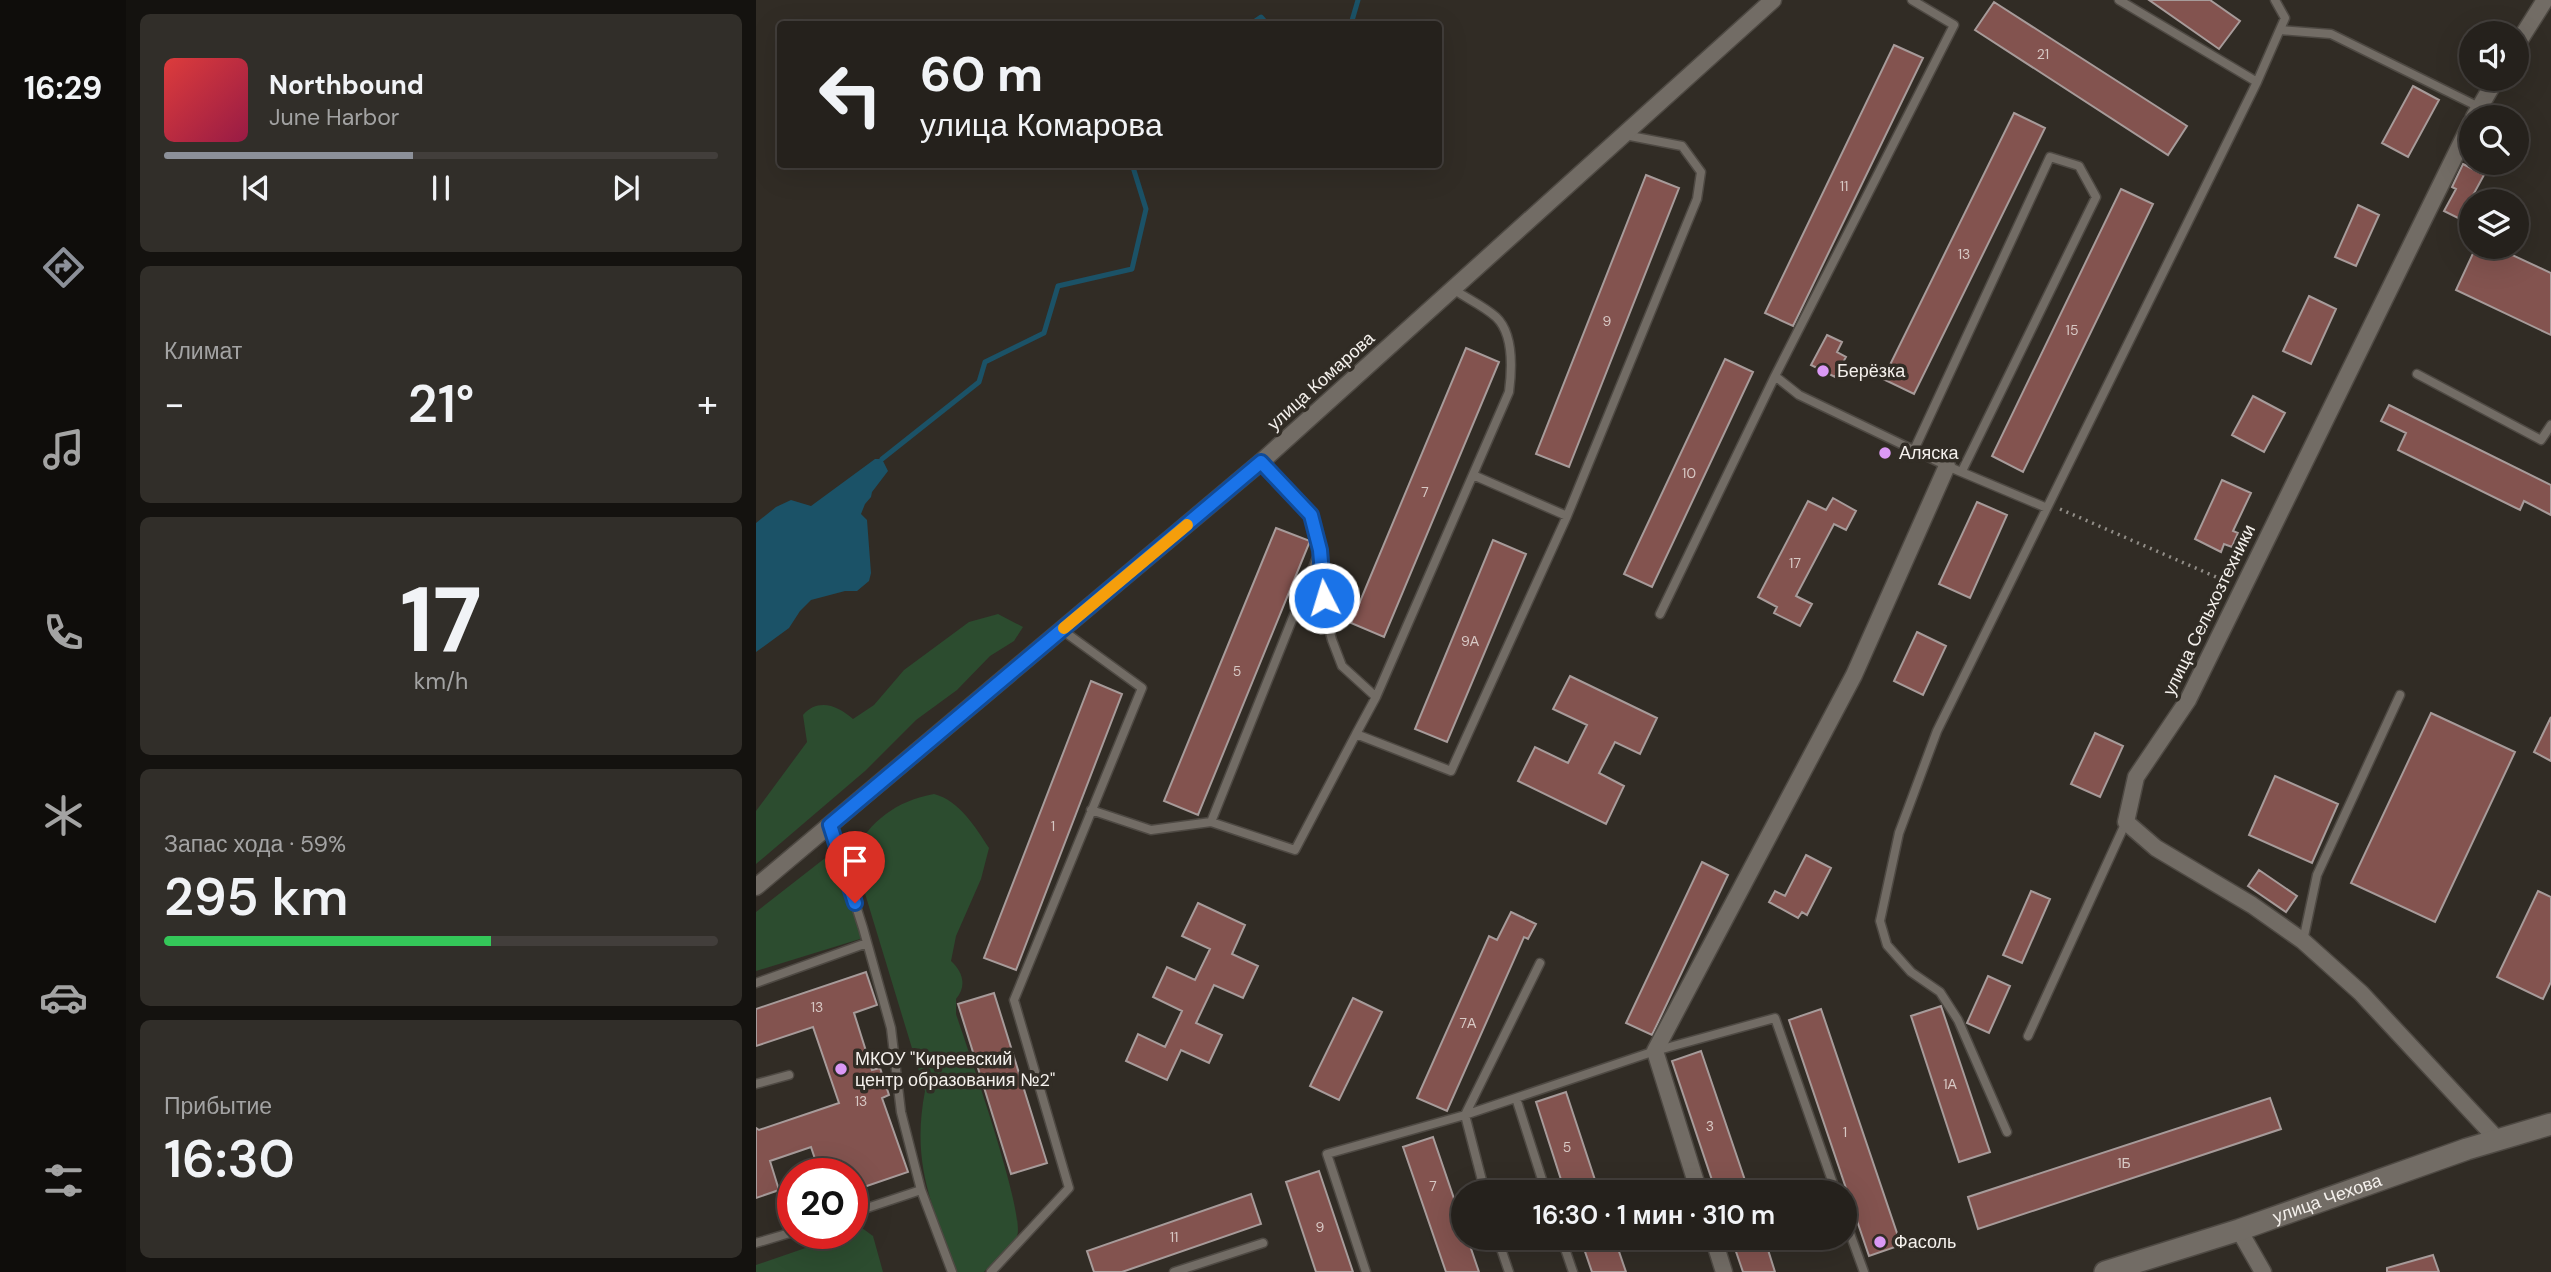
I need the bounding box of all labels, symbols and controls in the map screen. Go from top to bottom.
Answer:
map controls [2459,21,2529,259]
button: sound [2459,21,2529,91]
text: 60 m [920,42,1043,106]
house number: 21 [2037,45,2049,63]
icon: left [805,49,896,140]
text: 16:29 [24,67,102,109]
text: Northbound [269,68,424,102]
text: June Harbor [269,102,399,132]
text: улица Комарова [920,104,1163,146]
button: search [2459,105,2529,175]
icon: previous [237,169,275,207]
icon: pause [422,169,460,207]
icon: next [607,169,645,207]
house number: 11 [1840,177,1848,195]
button: layers [2459,189,2529,259]
icon: directions [39,243,88,292]
house number: 13 [1958,245,1970,263]
house number: 9 [1603,312,1612,330]
house number: 15 [2066,321,2078,339]
street label: улица Комарова [1262,326,1381,436]
text: Климат [164,336,242,366]
place label: Берёзка [1837,359,1906,383]
marker: Берёзка [1815,363,1831,379]
text: 21° [408,370,474,438]
text: − [164,379,185,429]
text: + [697,379,718,429]
icon: music [39,425,88,474]
place label: Аляска [1899,441,1960,465]
marker: Аляска [1877,445,1893,461]
house number: 10 [1682,464,1696,482]
house number: 7 [1421,483,1429,501]
street label: улица Сельхозтехники [2157,520,2261,700]
house number: 17 [1789,554,1801,572]
text: 17 [400,561,482,679]
position arrow [1287,561,1361,635]
icon: phone [39,608,88,657]
house number: 9А [1461,632,1480,650]
house number: 5 [1233,662,1241,680]
text: km/h [414,666,468,696]
icon: climate [39,791,88,840]
house number: 1 [1051,817,1055,835]
text: Запас хода · 59% [164,829,346,859]
pin [825,831,885,903]
icon: arrive [836,842,874,880]
text: 295 km [164,863,349,931]
icon: car [39,973,88,1022]
house number: 13 [811,998,823,1016]
house number: 7А [1460,1014,1477,1032]
place label: МКОУ "Киреевский центр образования №2" [855,1047,1055,1092]
marker: МКОУ "Киреевский центр образования №2" [833,1061,849,1077]
house number: 1А [1943,1075,1958,1093]
text: Прибытие [164,1091,272,1121]
house number: 13 [855,1092,867,1110]
house number: 3 [1706,1117,1714,1135]
house number: 1 [1843,1123,1847,1141]
text: 16:30 [164,1125,295,1193]
house number: 5 [1563,1138,1571,1156]
house number: 1Б [2117,1154,2131,1172]
icon: filters [39,1156,88,1205]
speed limit sign: 20 [777,1158,868,1249]
street label: улица Чехова [2269,1168,2386,1229]
house number: 7 [1429,1177,1437,1195]
text: 16:30 · 1 мин · 310 m [1533,1198,1775,1232]
house number: 9 [1316,1218,1325,1236]
house number: 11 [1170,1228,1178,1246]
place label: Фасоль [1894,1230,1956,1254]
marker: Фасоль [1872,1234,1888,1250]

